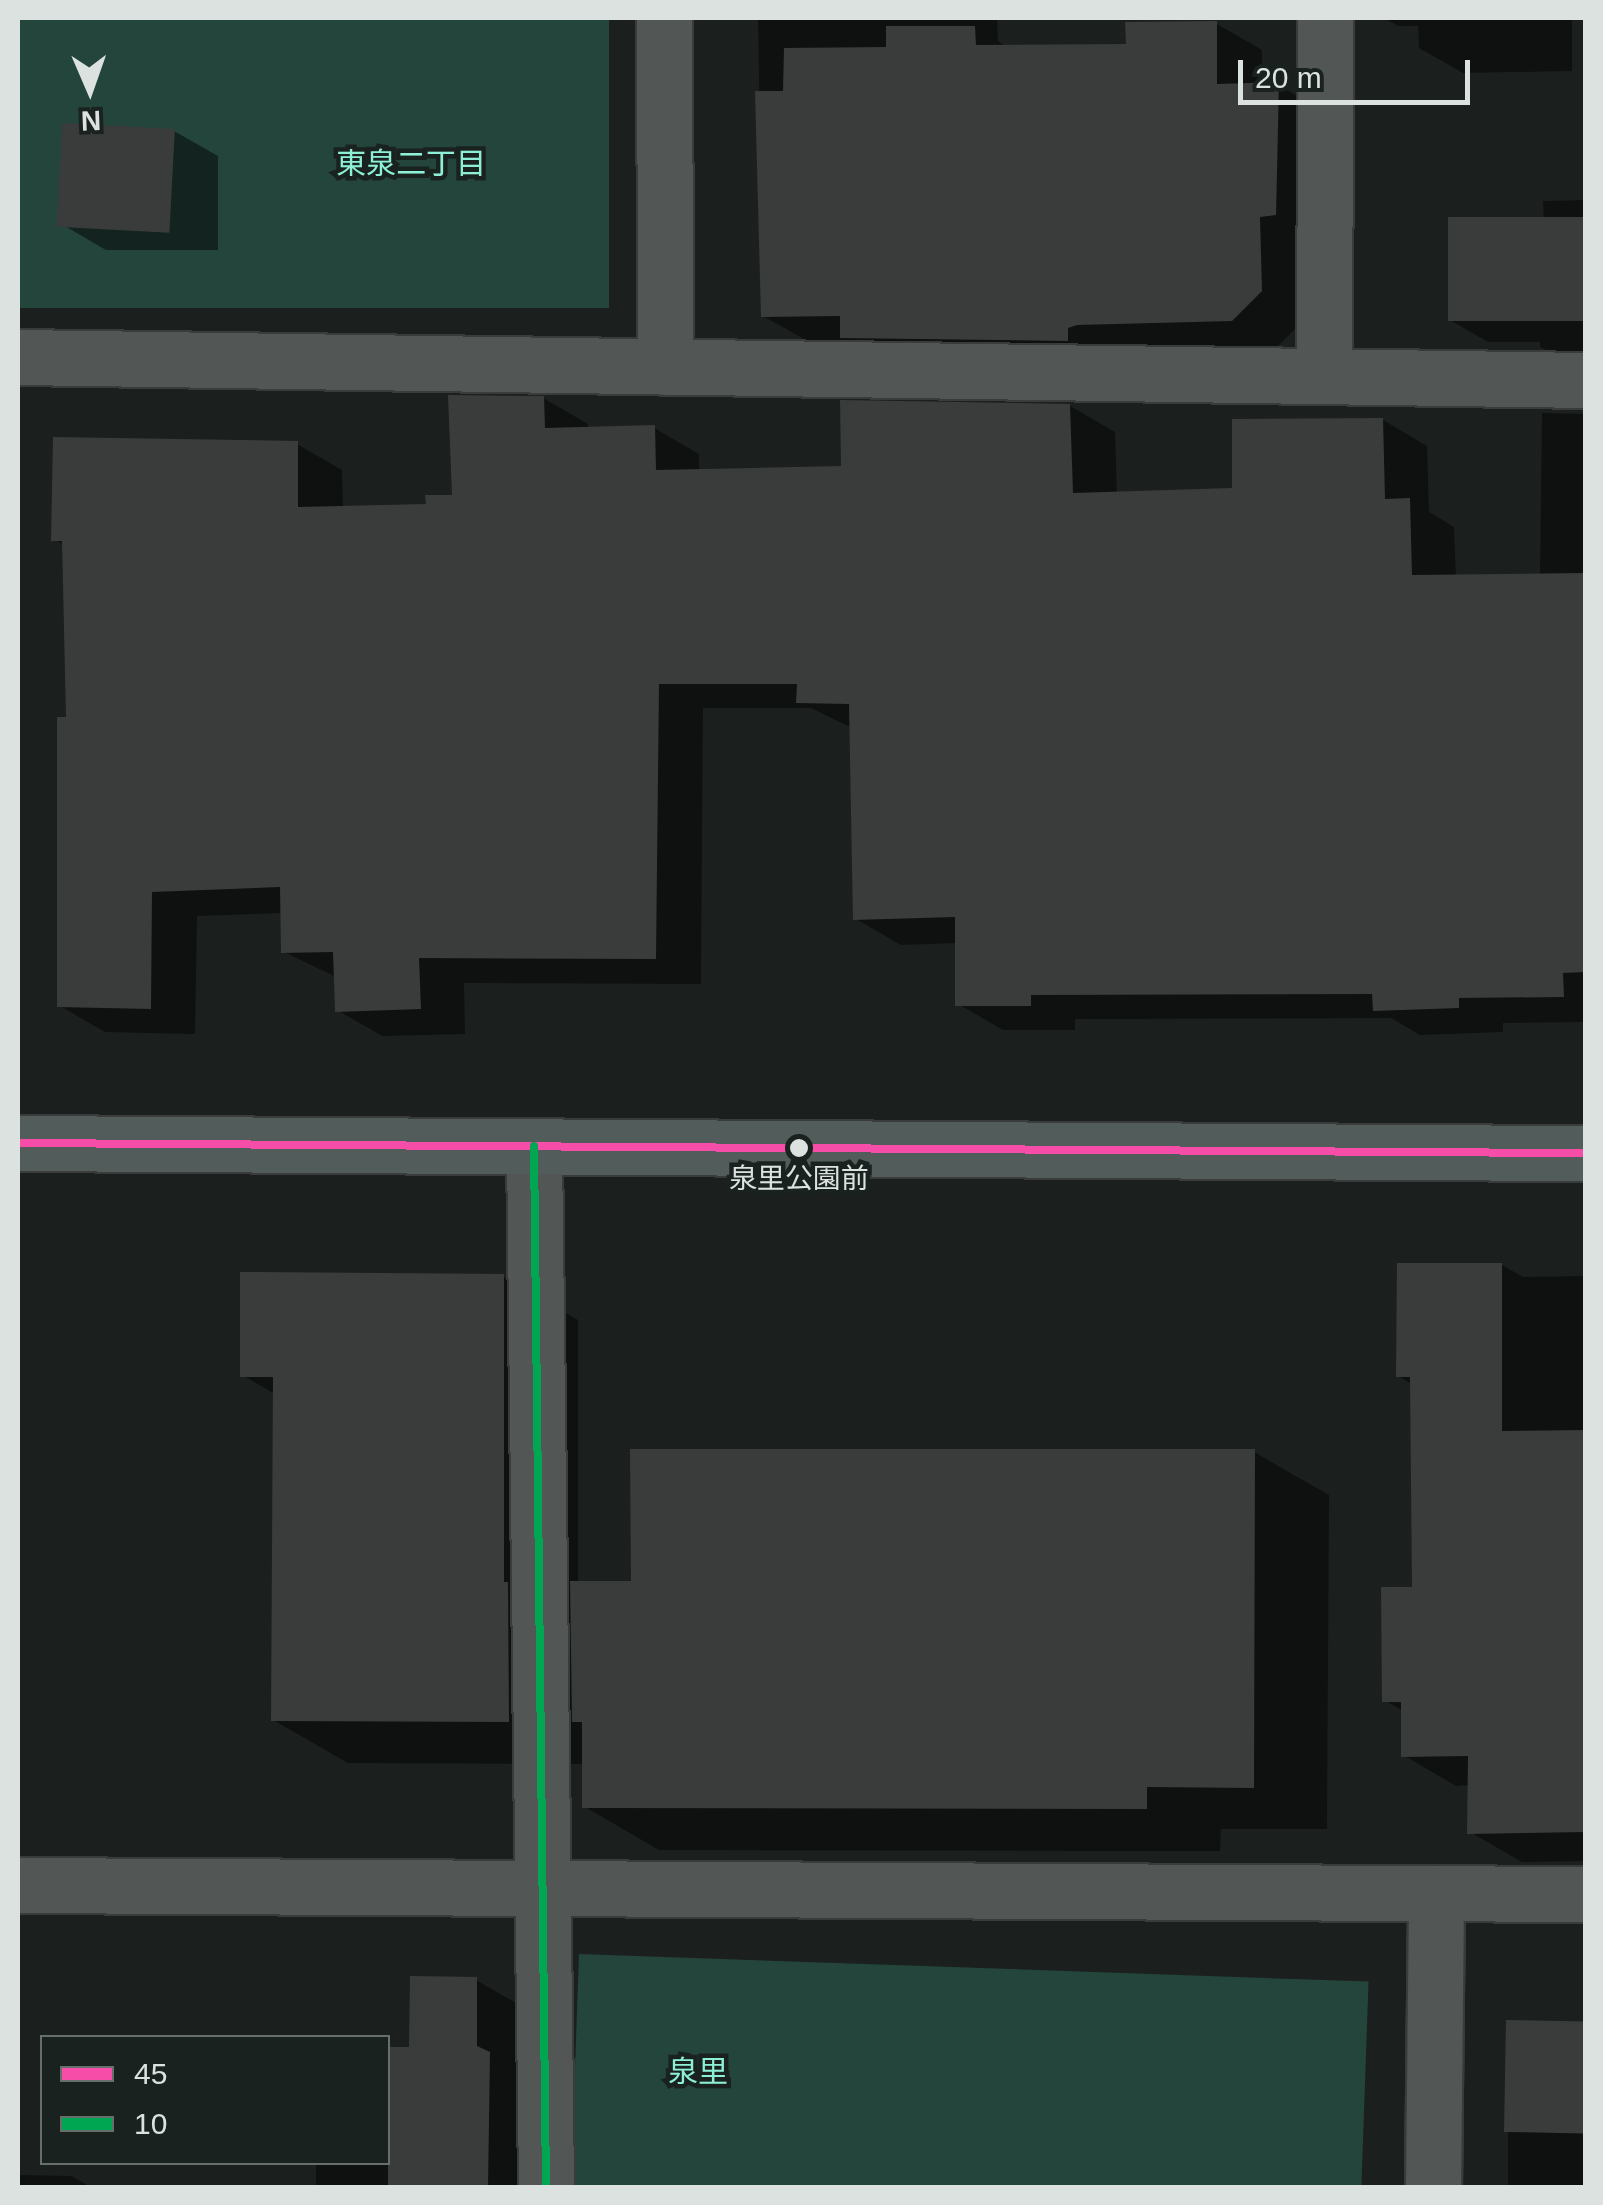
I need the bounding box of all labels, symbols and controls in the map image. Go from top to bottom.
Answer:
north arrow [40,40,140,140]
scale bar [1243,40,1476,102]
text: 20 m [1255,61,1322,94]
text: N [80,105,102,136]
park label: 東泉二丁目 [336,146,486,182]
marker: 泉里公園前 [789,1138,809,1158]
place label: 泉里公園前 [729,1162,869,1196]
legend [40,2035,390,2165]
park label: 泉里 [668,2054,728,2090]
text: 45 [134,2057,167,2090]
text: 10 [134,2107,167,2140]

